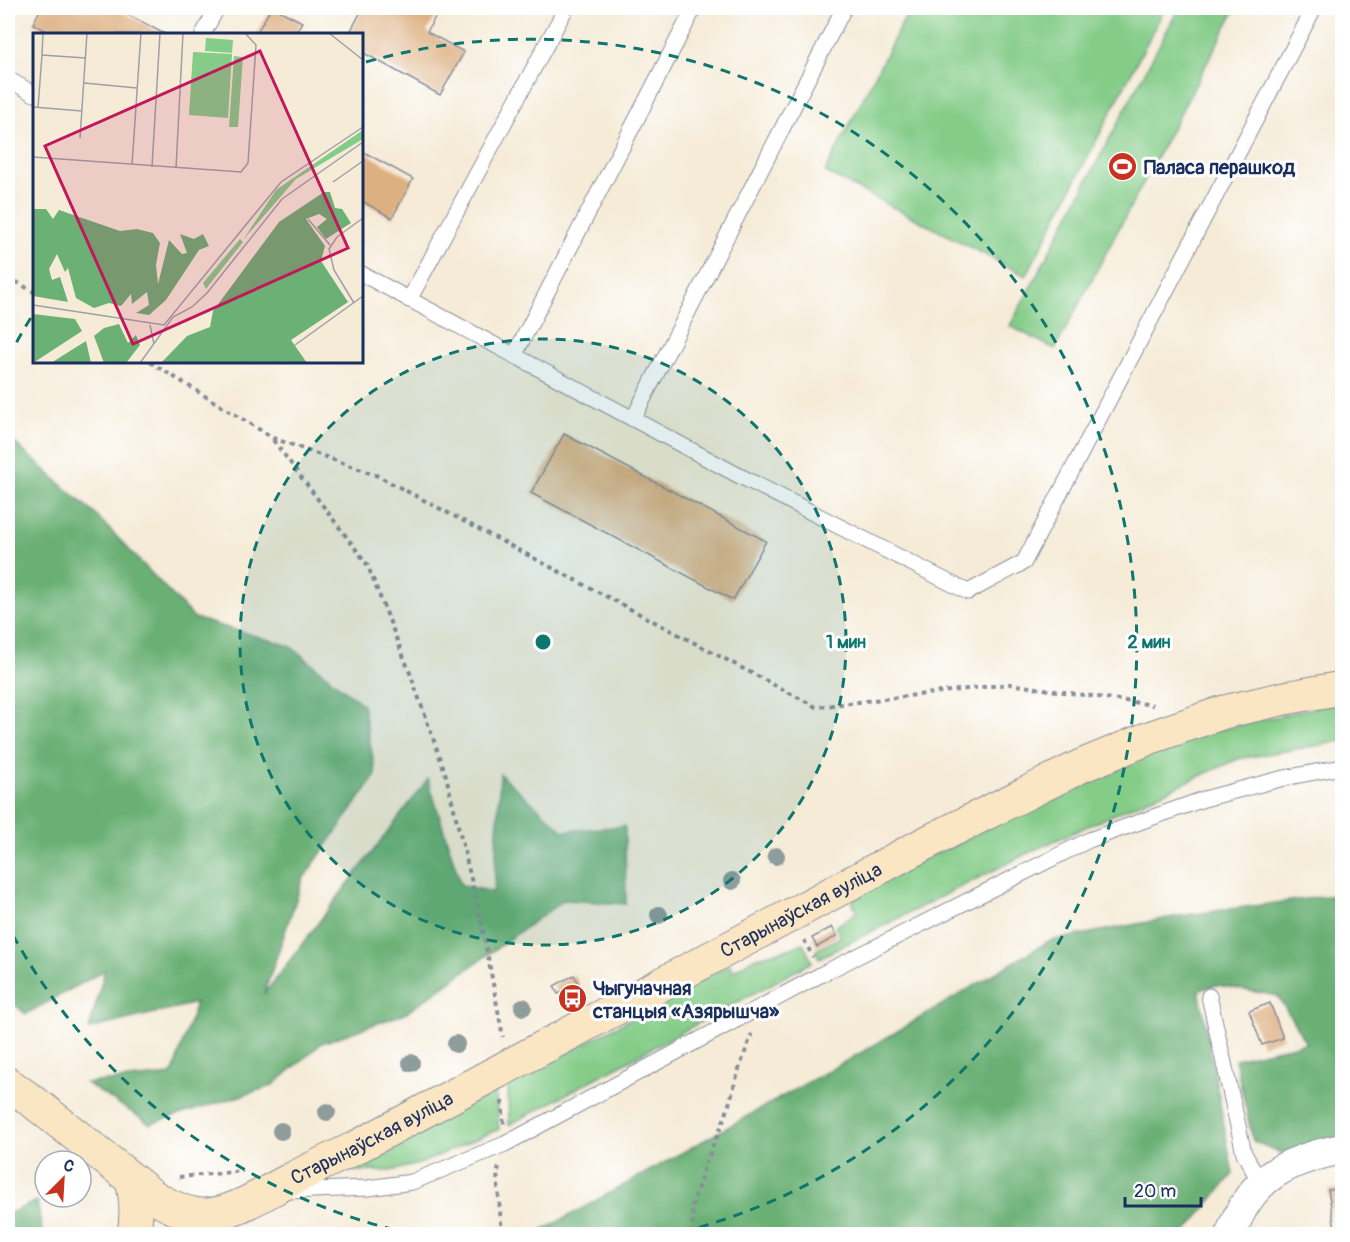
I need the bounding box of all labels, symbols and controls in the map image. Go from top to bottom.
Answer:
inset map [33,33,363,363]
sports icon: Паласа перашкод [1107,151,1139,183]
place label: Паласа перашкод [1144,155,1296,180]
text: 1 мин [826,631,866,654]
text: 2 мин [1128,631,1170,654]
centre of rings [533,632,553,652]
street label: Старынаўская вуліца [716,856,886,963]
place label: Чыгуначная станцыя «Азярышча» [592,976,780,1024]
bus stop icon: Чыгуначная станцыя «Азярышча» [556,983,588,1015]
street label: Старынаўская вуліца [286,1085,457,1190]
north arrow [33,1149,93,1209]
text: С [60,1155,77,1177]
scale bar [1125,1170,1202,1208]
text: 20 m [1134,1180,1176,1203]

